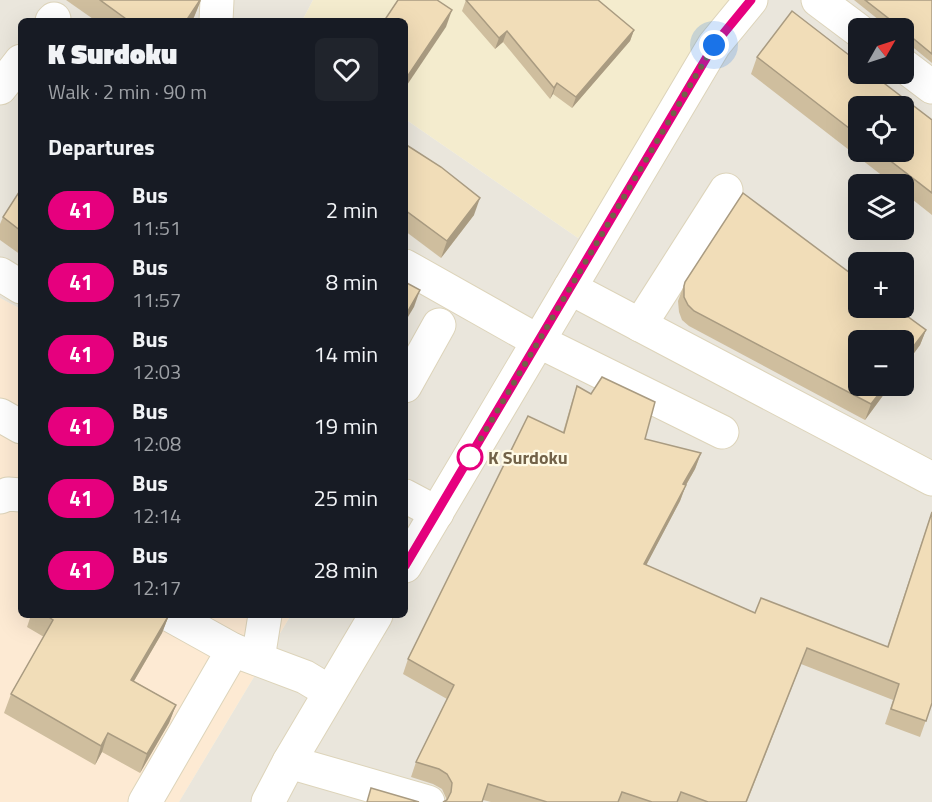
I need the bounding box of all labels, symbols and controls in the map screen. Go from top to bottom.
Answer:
north arrow [848,18,914,84]
map controls [848,18,914,396]
your location [699,30,729,60]
text: K Surdoku [48,32,177,75]
button: heart [315,38,378,101]
text: Walk · 2 min · 90 m [48,76,207,107]
button: locate [848,96,914,162]
text: Departures [48,130,155,164]
button: layers [848,174,914,240]
text: Bus [132,178,168,212]
text: 2 min [326,193,378,227]
text: 41 [69,194,93,226]
text: 11:51 [132,212,181,243]
text: Bus [132,250,168,284]
button: + [848,252,914,318]
text: 8 min [326,265,378,299]
text: 41 [69,266,93,298]
text: 11:57 [132,284,181,315]
text: Bus [132,322,168,356]
button: − [848,330,914,396]
text: 14 min [313,337,378,371]
text: 41 [69,338,93,370]
text: 12:03 [132,356,181,387]
text: Bus [132,394,168,428]
text: 19 min [313,409,378,443]
text: 41 [69,410,93,442]
text: 12:08 [132,428,181,459]
marker: K Surdoku [457,444,483,470]
place label: K Surdoku [488,444,568,471]
text: Bus [132,466,168,500]
text: 25 min [313,481,378,515]
text: 41 [69,482,93,514]
text: 12:14 [132,500,181,531]
text: Bus [132,538,168,572]
text: 28 min [313,553,378,587]
text: 41 [69,554,93,586]
text: 12:17 [132,572,181,603]

